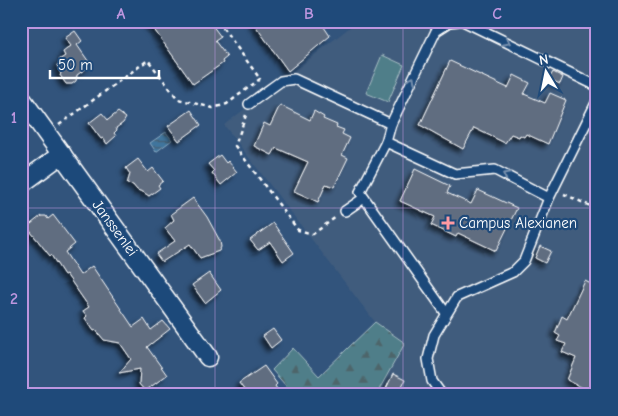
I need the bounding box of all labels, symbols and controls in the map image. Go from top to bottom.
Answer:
text: A [117,5,126,23]
text: B [304,5,314,23]
text: C [492,5,502,23]
one-way arrow [502,36,511,46]
scale bar [50,48,159,80]
north arrow [520,48,570,98]
text: N [538,51,550,69]
text: 50 m [58,56,93,74]
one-way arrow [406,76,417,85]
text: 1 [11,109,17,127]
one-way arrow [502,171,511,181]
street label: Janssenlei [89,196,141,260]
place label: Campus Alexianen [459,214,577,232]
marker: Campus Alexianen [441,216,455,230]
text: 2 [10,290,18,308]

